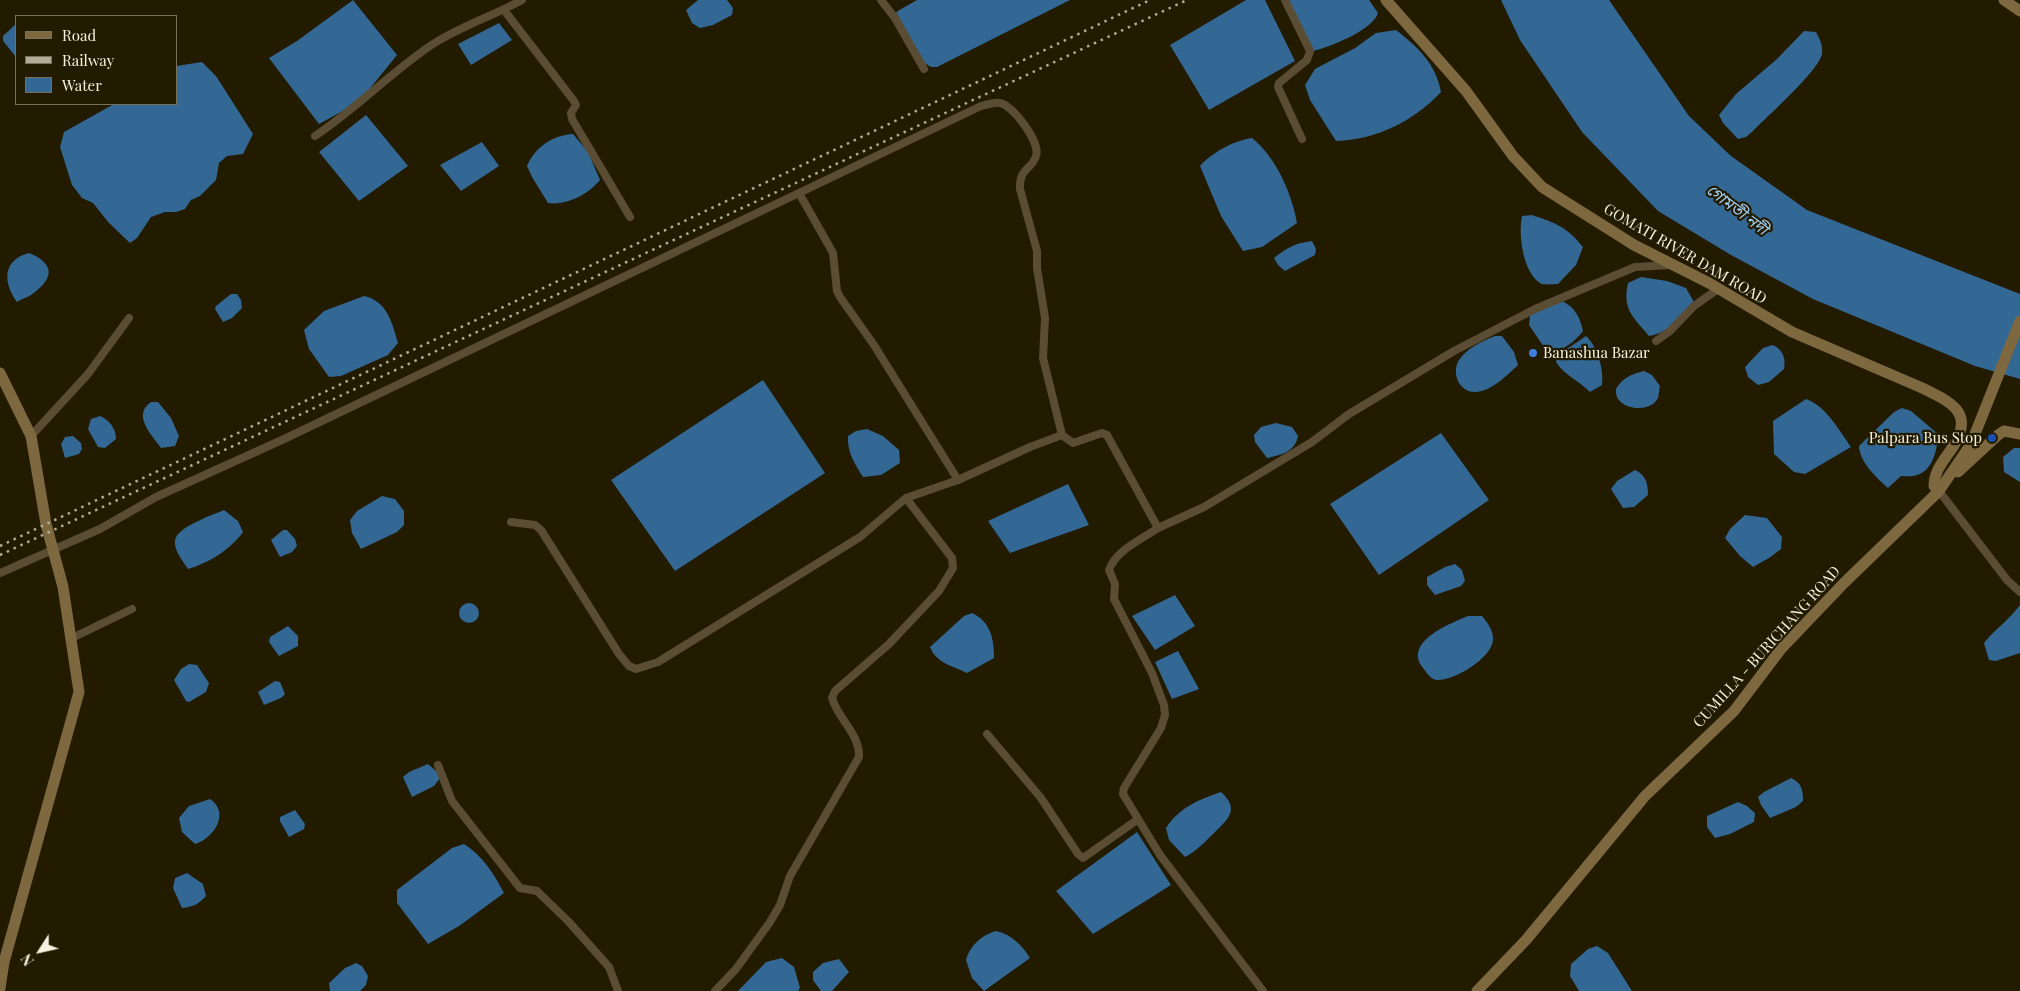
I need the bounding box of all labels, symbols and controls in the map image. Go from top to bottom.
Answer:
legend [15,15,178,105]
text: Road [62,25,96,45]
text: Railway [62,50,114,70]
text: Water [62,75,102,95]
water label: গোমতী নদী [1703,181,1771,239]
street label: GOMATI RIVER DAM ROAD [1600,200,1770,308]
place label: Banashua Bazar [1543,344,1650,362]
marker: Banashua Bazar [1527,347,1539,359]
place label: Palpara Bus Stop [1869,429,1982,447]
marker: Palpara Bus Stop [1986,432,1998,444]
street label: CUMILLA - BURICHANG ROAD [1690,563,1844,731]
north arrow [15,926,65,976]
text: N [17,950,38,969]

